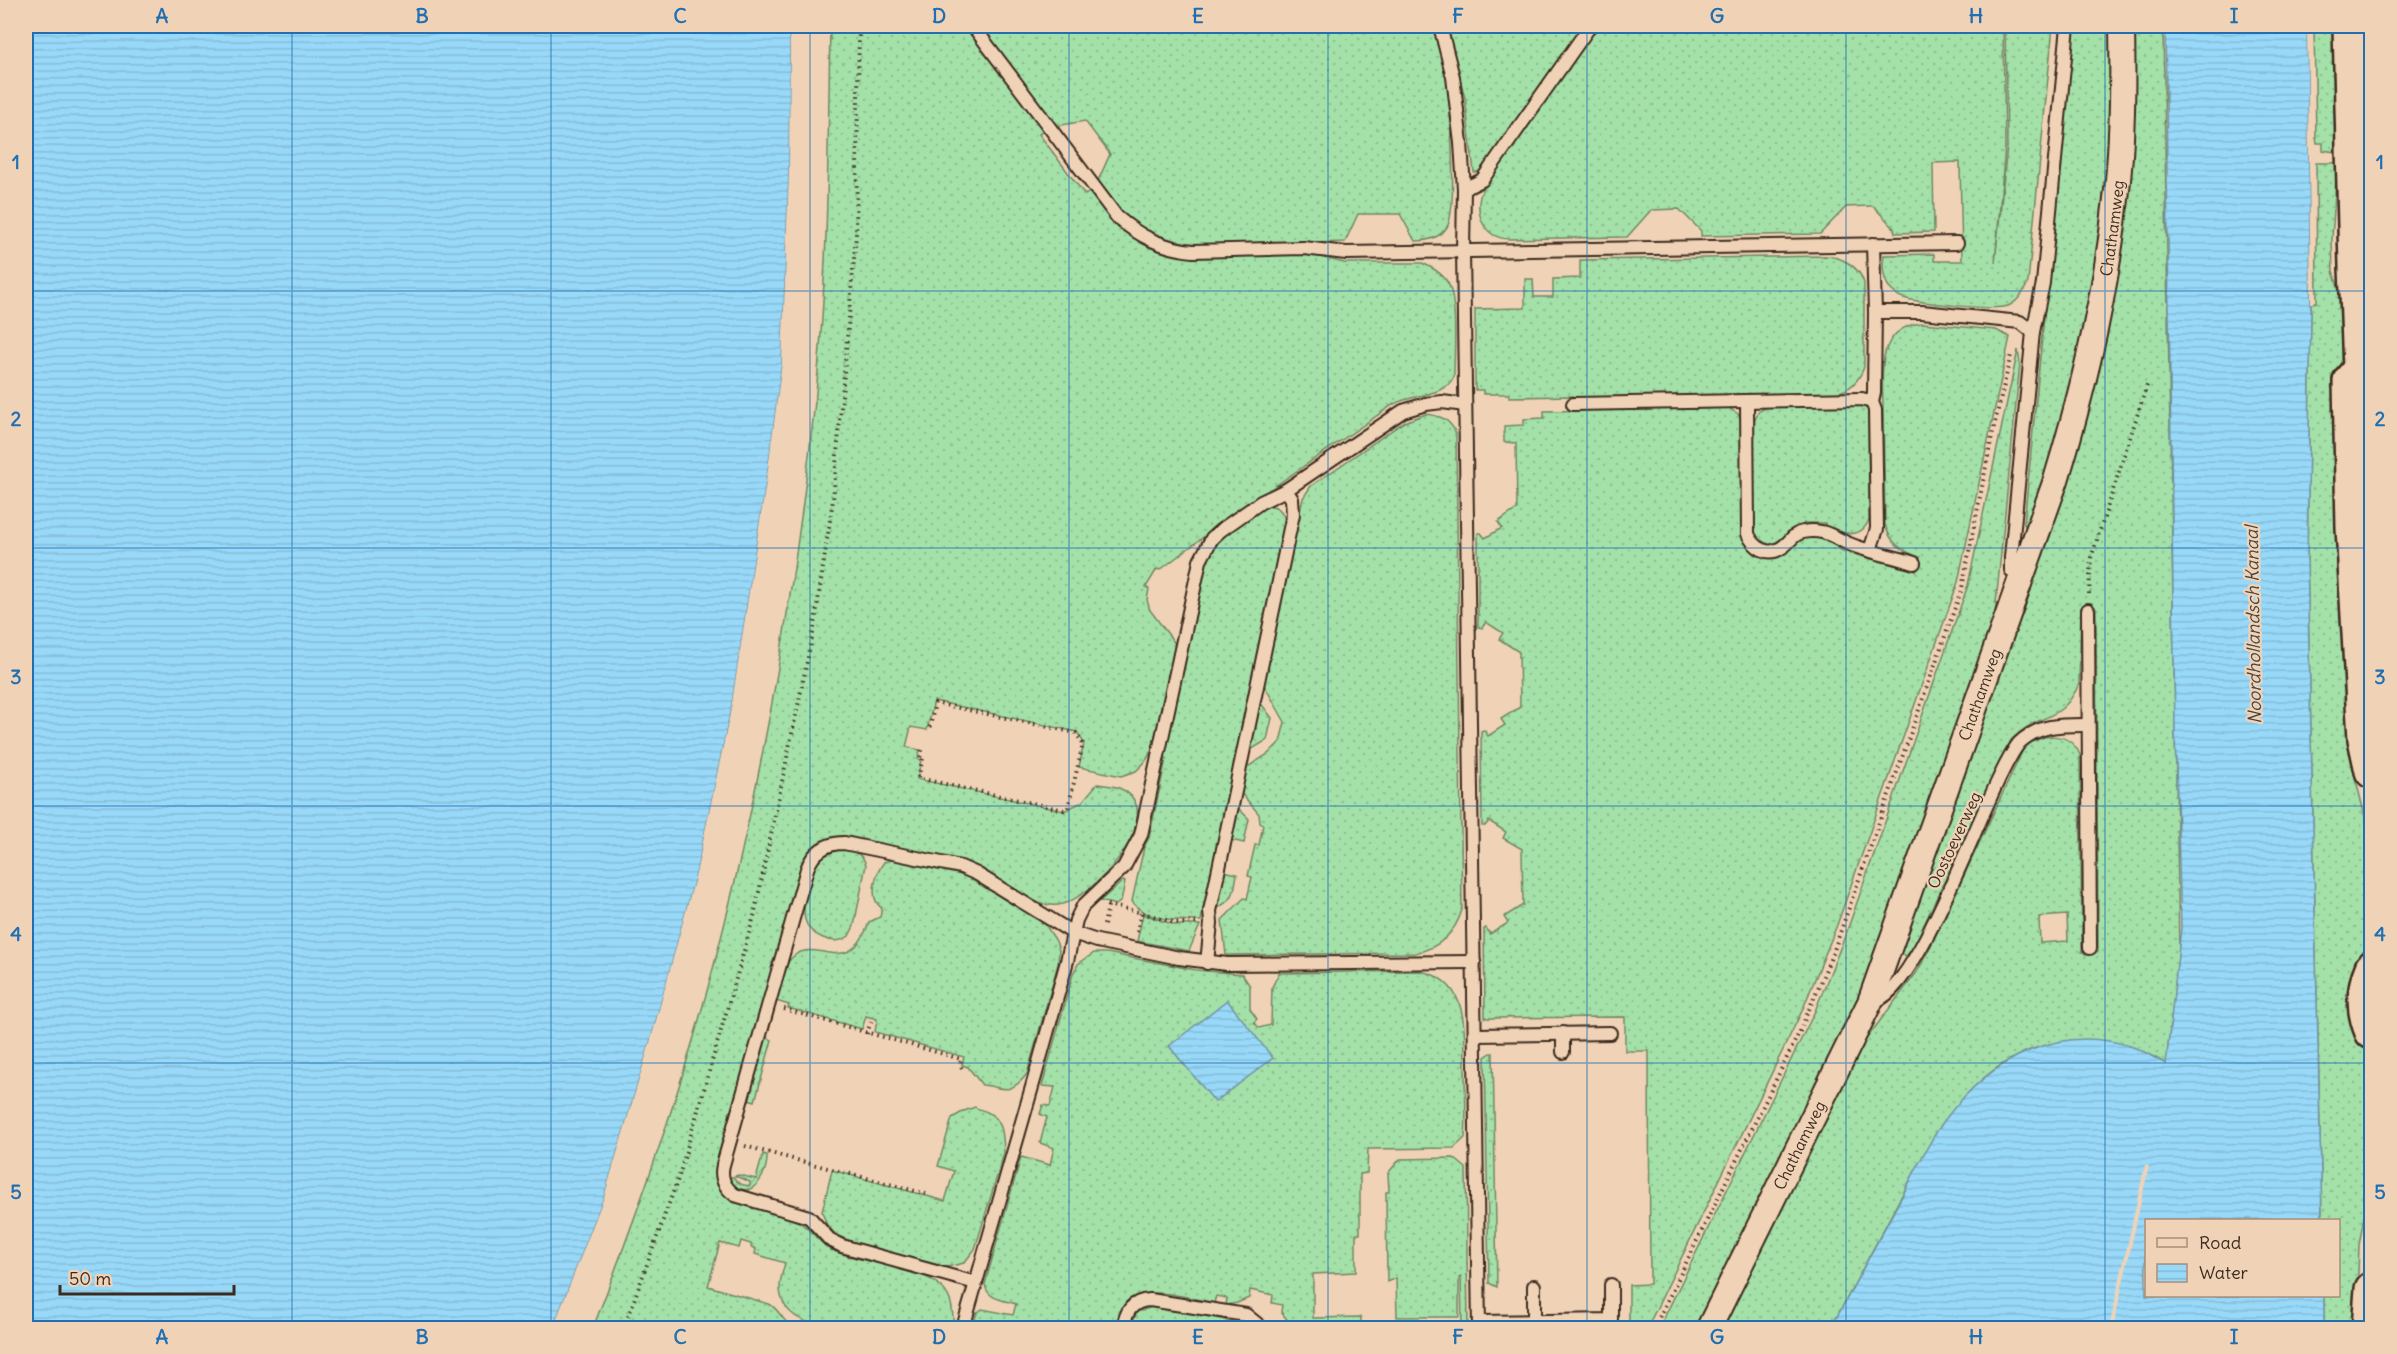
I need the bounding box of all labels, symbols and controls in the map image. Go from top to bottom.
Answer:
text: A [156,3,169,28]
text: B [415,3,429,28]
text: C [673,3,687,28]
text: D [932,3,946,28]
text: E [1192,3,1204,28]
text: F [1452,3,1464,28]
text: G [1710,3,1724,28]
text: H [1969,3,1983,28]
text: I [2230,3,2239,28]
text: 1 [12,149,20,174]
text: 1 [2376,149,2384,174]
street label: Chathamweg [2095,179,2128,278]
text: 2 [11,406,22,431]
text: 2 [2375,406,2386,431]
water label: Noordhollandsch Kanaal [2240,523,2266,724]
street label: Chathamweg [1954,646,2005,743]
text: 3 [10,664,22,689]
text: 3 [2374,664,2386,689]
street label: Oostoeverweg [1923,788,1985,892]
text: 4 [10,921,22,946]
text: 4 [2374,921,2386,946]
street label: Chathamweg [1769,1097,1830,1193]
text: 5 [10,1179,22,1204]
text: 5 [2374,1179,2386,1204]
legend [2145,1219,2340,1297]
text: Road [2199,1231,2242,1254]
scale bar [60,1258,234,1296]
text: Water [2199,1261,2249,1284]
text: 50 m [69,1267,111,1290]
text: A [156,1324,169,1349]
text: B [415,1324,429,1349]
text: C [673,1324,687,1349]
text: D [932,1324,946,1349]
text: E [1192,1324,1204,1349]
text: F [1452,1324,1464,1349]
text: G [1710,1324,1724,1349]
text: H [1969,1324,1983,1349]
text: I [2230,1324,2239,1349]

